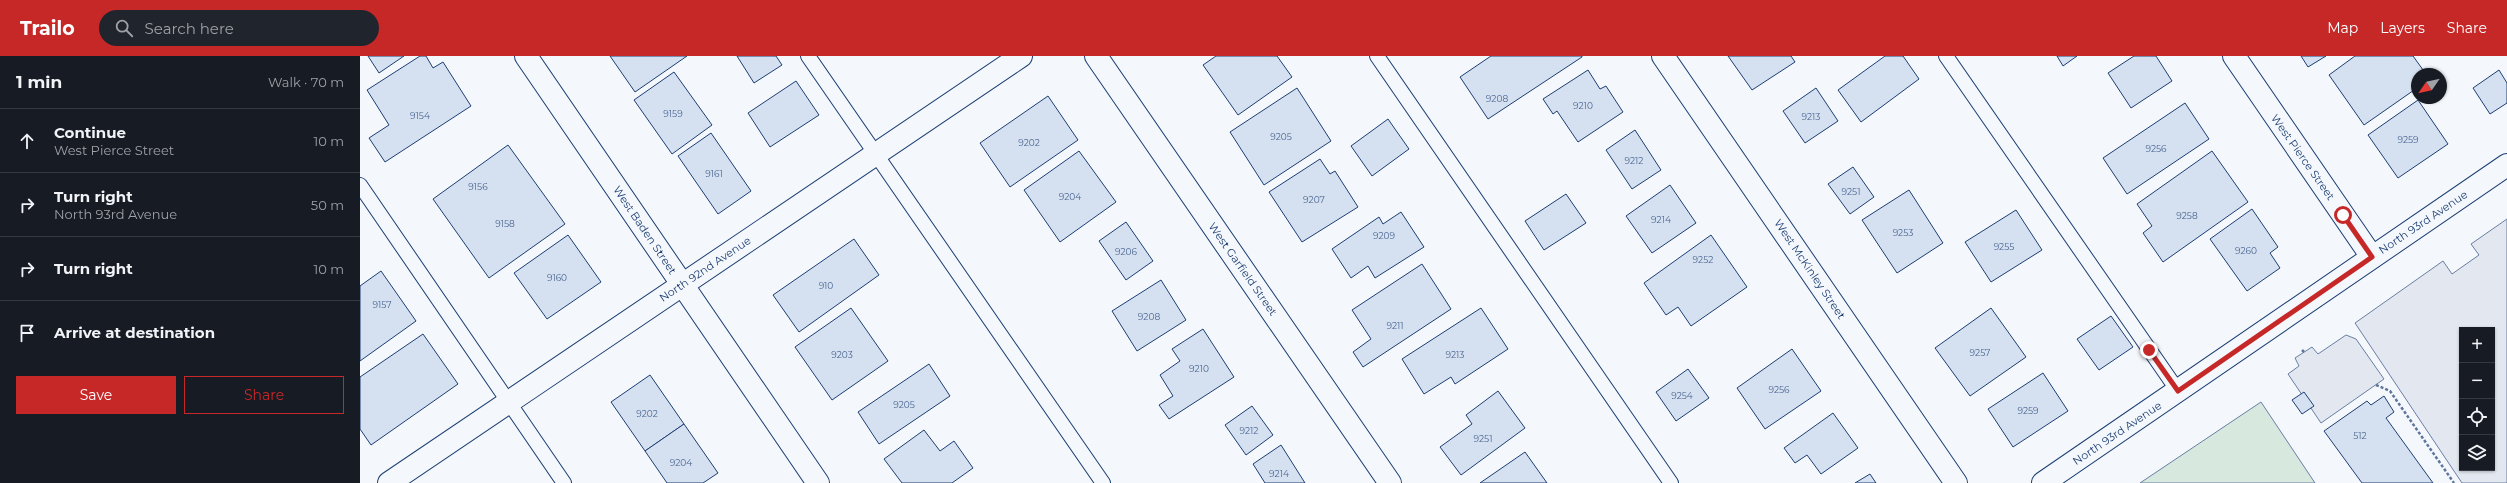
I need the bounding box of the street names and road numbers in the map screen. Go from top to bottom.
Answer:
street label: West Pierce Street [2268,111,2338,203]
street label: West Baden Street [610,183,680,277]
street label: North 93rd Avenue [2376,187,2470,257]
street label: West McKinley Street [1771,216,1849,322]
street label: West Garfield Street [1206,220,1281,319]
street label: North 92nd Avenue [657,233,754,305]
street label: North 93rd Avenue [2070,398,2164,468]

